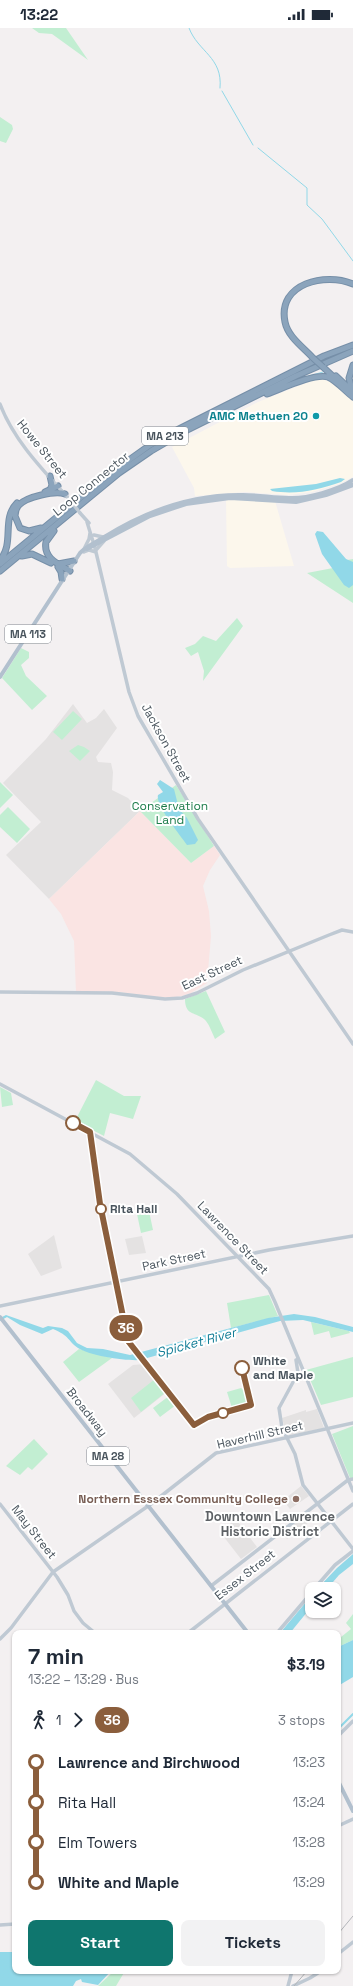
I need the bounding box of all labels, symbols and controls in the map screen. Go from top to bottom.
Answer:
text: 13:22 [20,5,58,24]
place label: AMC Methuen 20 [209,408,308,424]
marker: AMC Methuen 20 [311,411,321,421]
street label: Howe Street [13,416,71,482]
road number: MA 213 [142,427,188,445]
street label: Loop Connector [50,448,133,520]
road number: MA 113 [5,625,51,643]
street label: Jackson Street [138,701,194,785]
park label: Conservation Land [132,798,208,828]
street label: East Street [179,952,245,994]
unlabelled marker [65,1115,81,1131]
street label: Lawrence Street [194,1198,272,1278]
place label: Rita Hall [110,1201,157,1217]
marker: Rita Hall [95,1203,107,1215]
street label: Park Street [141,1245,207,1275]
line badge: 36 [108,1315,144,1341]
text: 36 [117,1319,135,1337]
water label: Spicket River [155,1323,240,1361]
place label: White and Maple [253,1353,313,1383]
marker: White and Maple [234,1360,250,1376]
street label: Broadway [63,1384,111,1440]
unlabelled marker [217,1407,229,1419]
street label: Haverhill Street [215,1417,305,1453]
road number: MA 28 [87,1447,129,1465]
place label: Northern Esssex Community College [78,1491,288,1507]
marker: Northern Esssex Community College [291,1494,301,1504]
street label: May Street [8,1502,60,1562]
district label: Downtown Lawrence Historic District [205,1508,335,1540]
street label: Essex Street [211,1546,279,1604]
map controls [305,1582,341,1618]
button: layers [305,1582,341,1618]
text: 7 min [28,1642,84,1670]
text: $3.19 [287,1655,325,1674]
text: 13:22 – 13:29 · Bus [28,1671,139,1688]
icon: walk [28,1709,50,1731]
icon: forward [67,1709,89,1731]
text: 36 [103,1711,121,1729]
text: 1 [56,1712,61,1729]
text: 3 stops [278,1712,325,1729]
text: Lawrence and Birchwood [58,1753,240,1772]
text: 13:23 [293,1754,325,1771]
text: Rita Hall [58,1793,116,1812]
text: 13:24 [293,1794,325,1811]
text: Elm Towers [58,1833,137,1852]
text: 13:28 [292,1834,325,1851]
text: White and Maple [58,1873,179,1892]
text: 13:29 [293,1874,325,1891]
button: Start [28,1920,173,1966]
button: Tickets [181,1920,325,1966]

